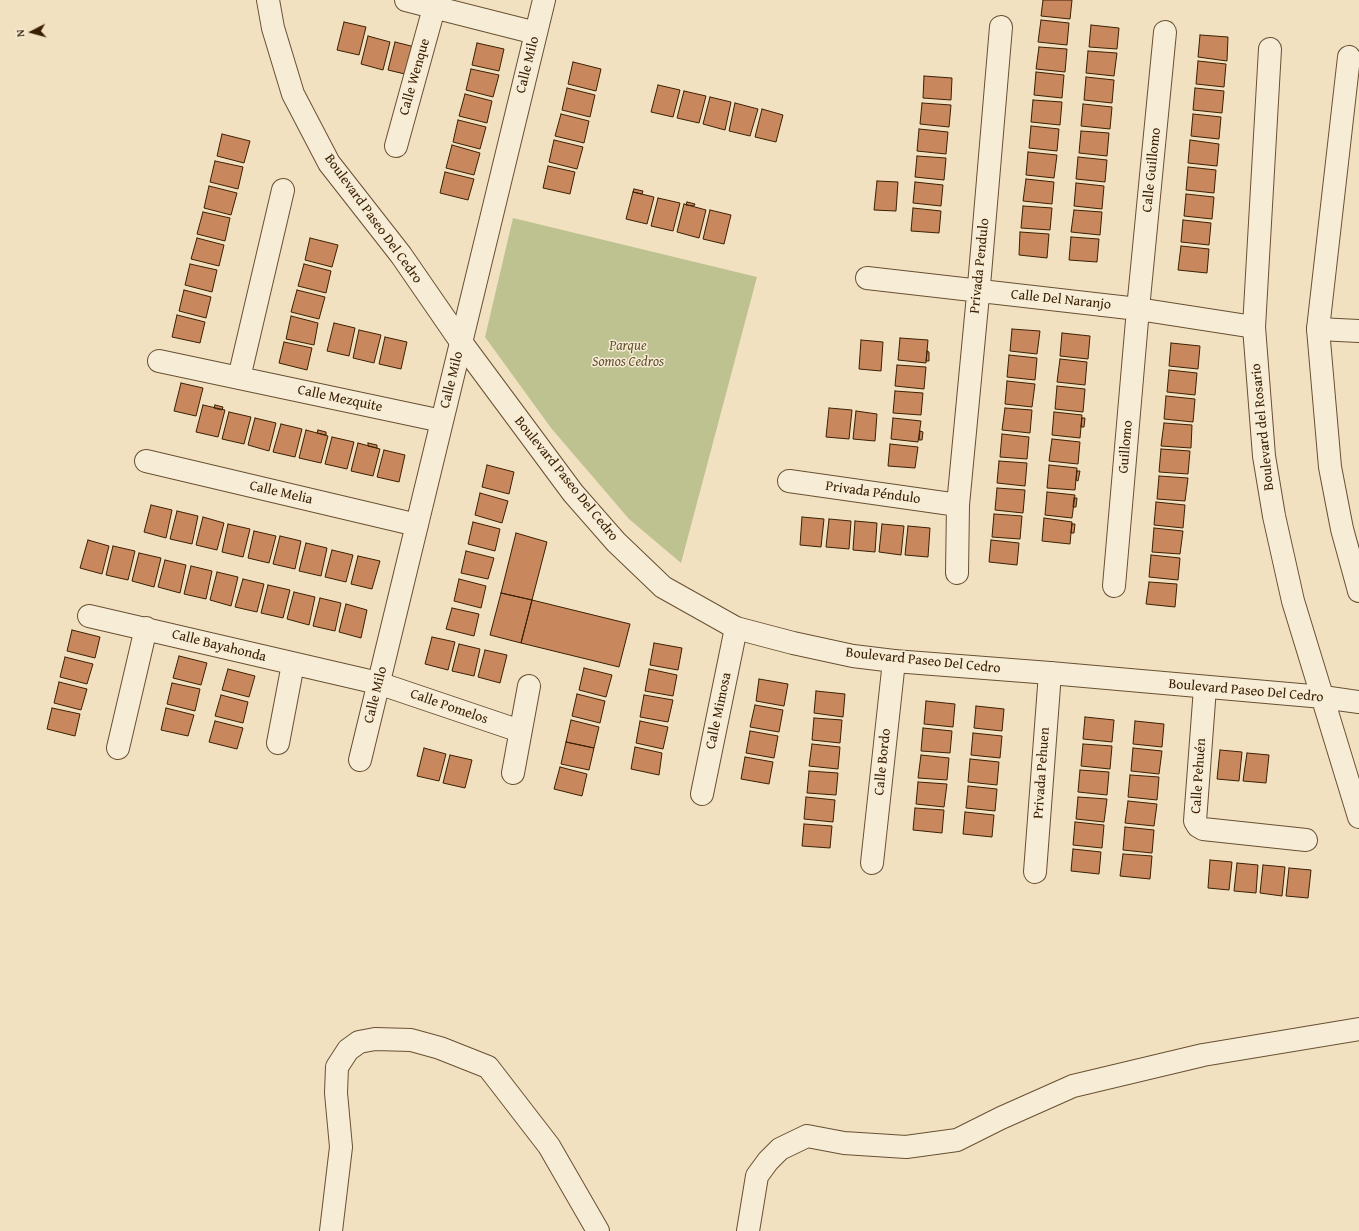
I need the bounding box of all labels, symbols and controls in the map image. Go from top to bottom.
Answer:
north arrow [12,12,52,52]
text: N [12,29,28,38]
street label: Calle Milo [513,35,543,95]
street label: Calle Wenque [396,37,434,117]
street label: Calle Guillomo [1139,127,1165,213]
street label: Boulevard Paseo Del Cedro [320,151,426,287]
street label: Privada Pendulo [967,217,993,315]
street label: Calle Del Naranjo [1010,286,1112,314]
park label: Parque Somos Cedros [592,338,664,370]
street label: Calle Milo [437,350,467,410]
street label: Boulevard del Rosario [1248,363,1278,491]
street label: Calle Mezquite [296,382,384,416]
street label: Boulevard Paseo Del Cedro [511,413,621,545]
street label: Guillomo [1115,420,1137,474]
street label: Calle Melia [248,478,314,508]
street label: Privada Péndulo [824,478,922,508]
street label: Calle Bayahonda [170,626,268,666]
street label: Boulevard Paseo Del Cedro [845,645,1001,677]
street label: Calle Milo [361,665,391,725]
street label: Calle Mimosa [703,671,735,751]
street label: Boulevard Paseo Del Cedro [1168,676,1324,706]
street label: Calle Pomelos [408,686,490,728]
street label: Privada Pehuen [1030,727,1054,819]
street label: Calle Bordo [871,728,895,796]
street label: Calle Pehuén [1188,738,1210,814]

